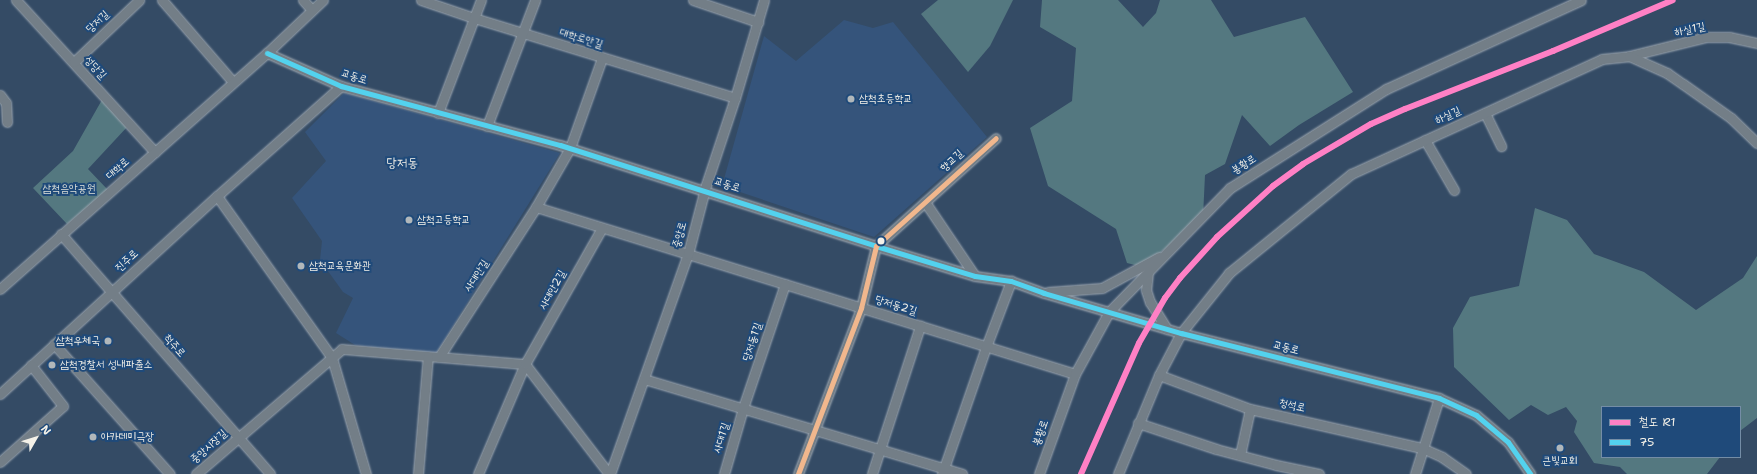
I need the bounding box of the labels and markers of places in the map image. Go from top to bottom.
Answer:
place label: 삼척초등학교 [859,92,912,106]
marker: 삼척초등학교 [846,94,856,104]
place label: 삼척고등학교 [417,213,470,227]
marker: 삼척고등학교 [404,215,414,225]
unlabelled marker [876,236,886,246]
place label: 삼척교육문화관 [309,259,371,273]
marker: 삼척교육문화관 [296,261,306,271]
place label: 삼척우체국 [56,334,100,348]
marker: 삼척우체국 [103,336,113,346]
place label: 삼척경찰서 성내파출소 [60,358,152,372]
marker: 삼척경찰서 성내파출소 [47,360,57,370]
place label: 아카데미극장 [101,430,154,444]
marker: 아카데미극장 [88,432,98,442]
marker: 큰빛교회 [1555,443,1565,453]
place label: 큰빛교회 [1542,454,1578,468]

